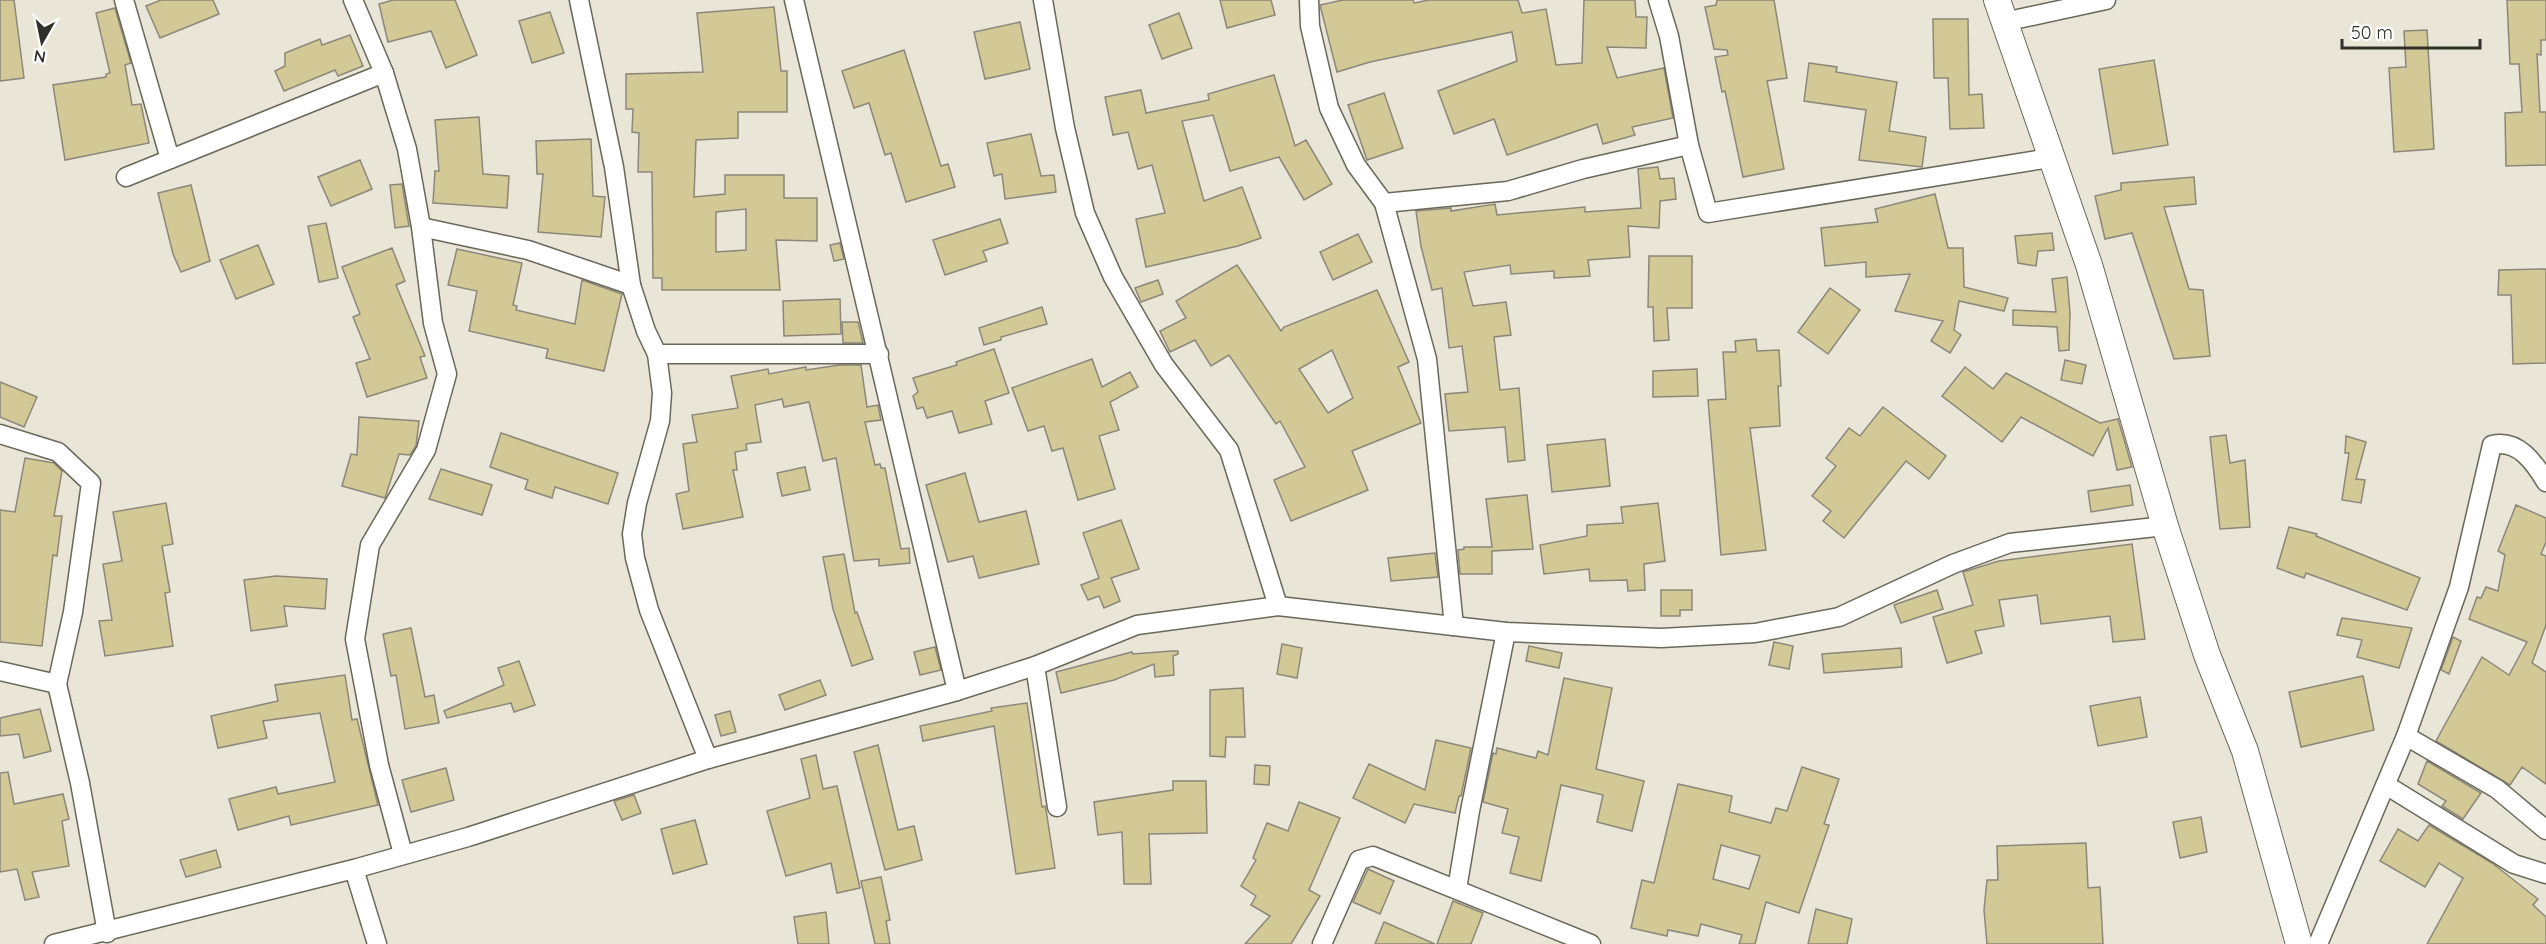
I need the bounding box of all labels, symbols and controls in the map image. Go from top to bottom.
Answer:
north arrow [12,12,72,72]
scale bar [2342,12,2480,50]
text: 50 m [2351,21,2393,44]
text: N [32,46,47,68]

